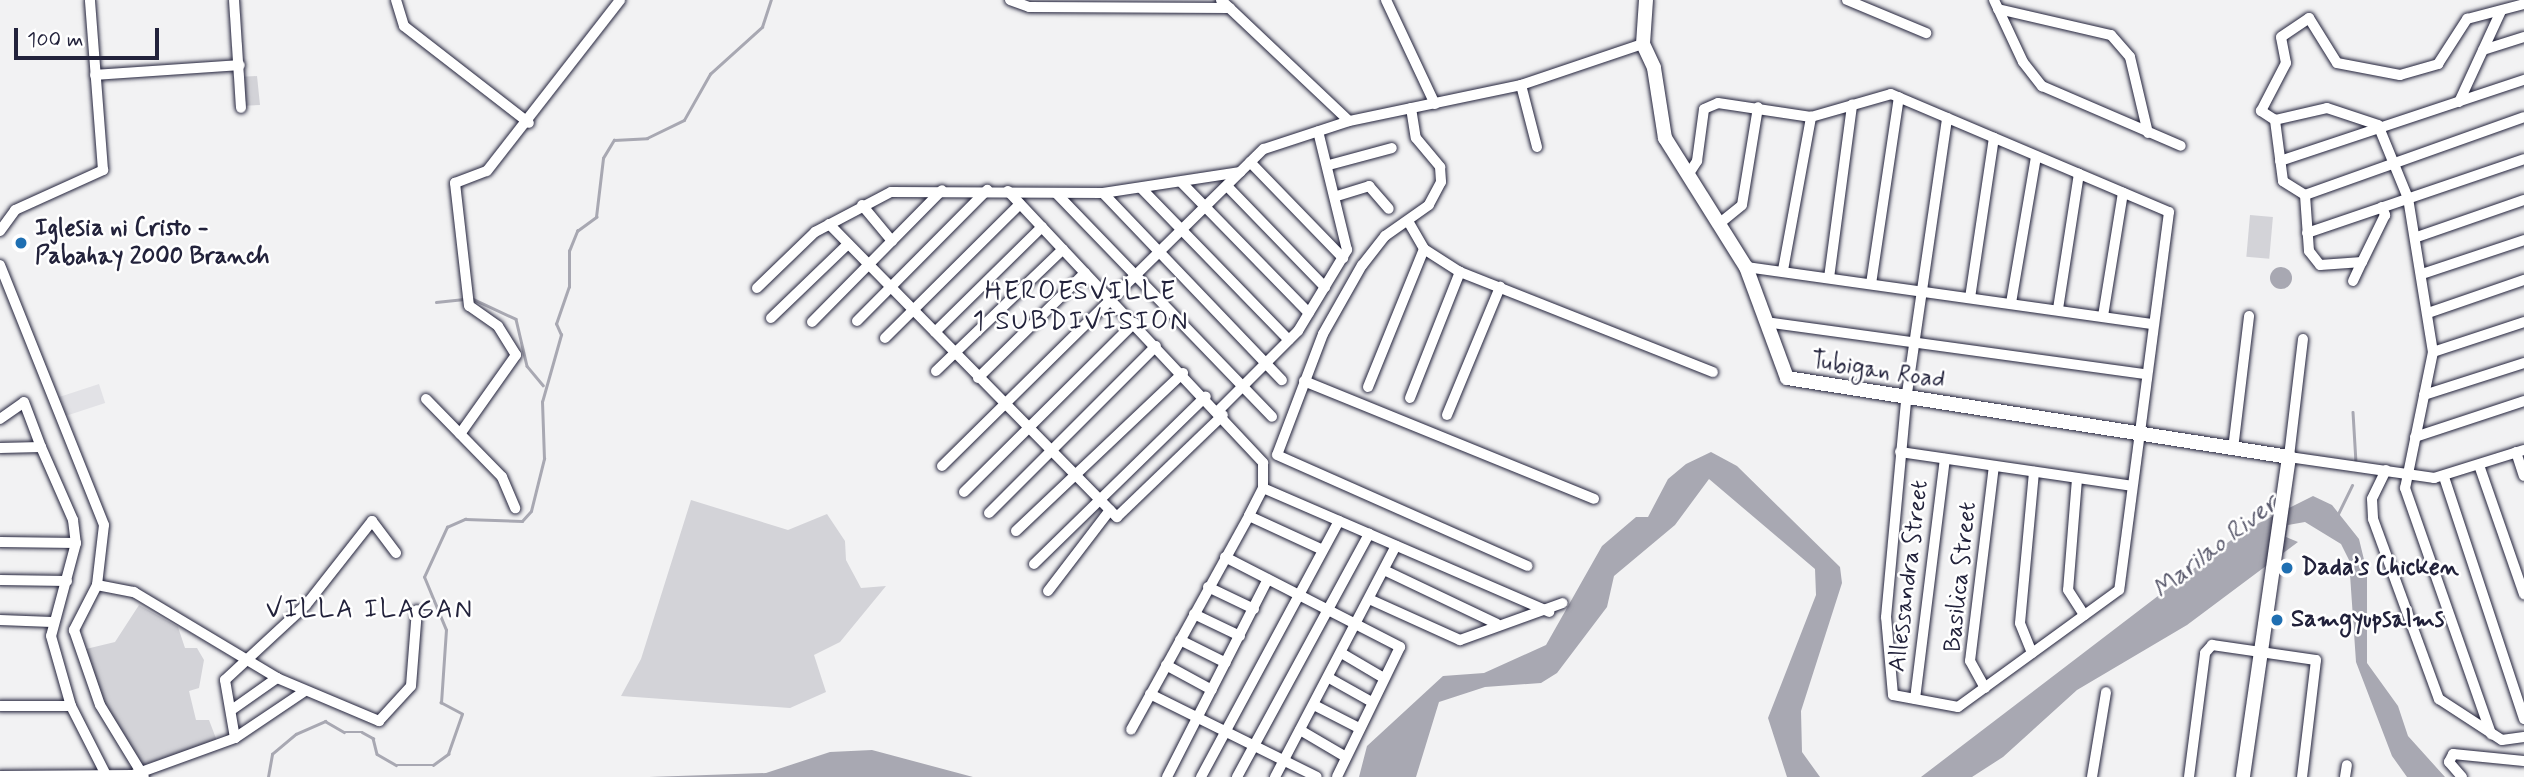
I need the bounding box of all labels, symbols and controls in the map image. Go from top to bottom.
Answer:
scale bar [18,14,163,58]
text: 100 m [27,26,83,54]
place label: Iglesia ni Cristo - Pabahay 2000 Branch [35,215,270,271]
marker: Iglesia ni Cristo - Pabahay 2000 Branch [13,235,29,251]
district label: HEROESVILLE 1 SUBDIVISION [977,277,1185,338]
street label: Tubigan Road [1809,346,1947,396]
street label: Allessandra Street [1883,476,1935,676]
water label: Marilao River [2148,490,2284,606]
street label: Basilica Street [1939,498,1983,656]
place label: Dada’s Chicken [2301,554,2456,582]
marker: Dada’s Chicken [2279,560,2295,576]
district label: VILLA ILAGAN [270,595,470,627]
place label: Samgyupsalms [2291,606,2444,634]
marker: Samgyupsalms [2269,612,2285,628]

